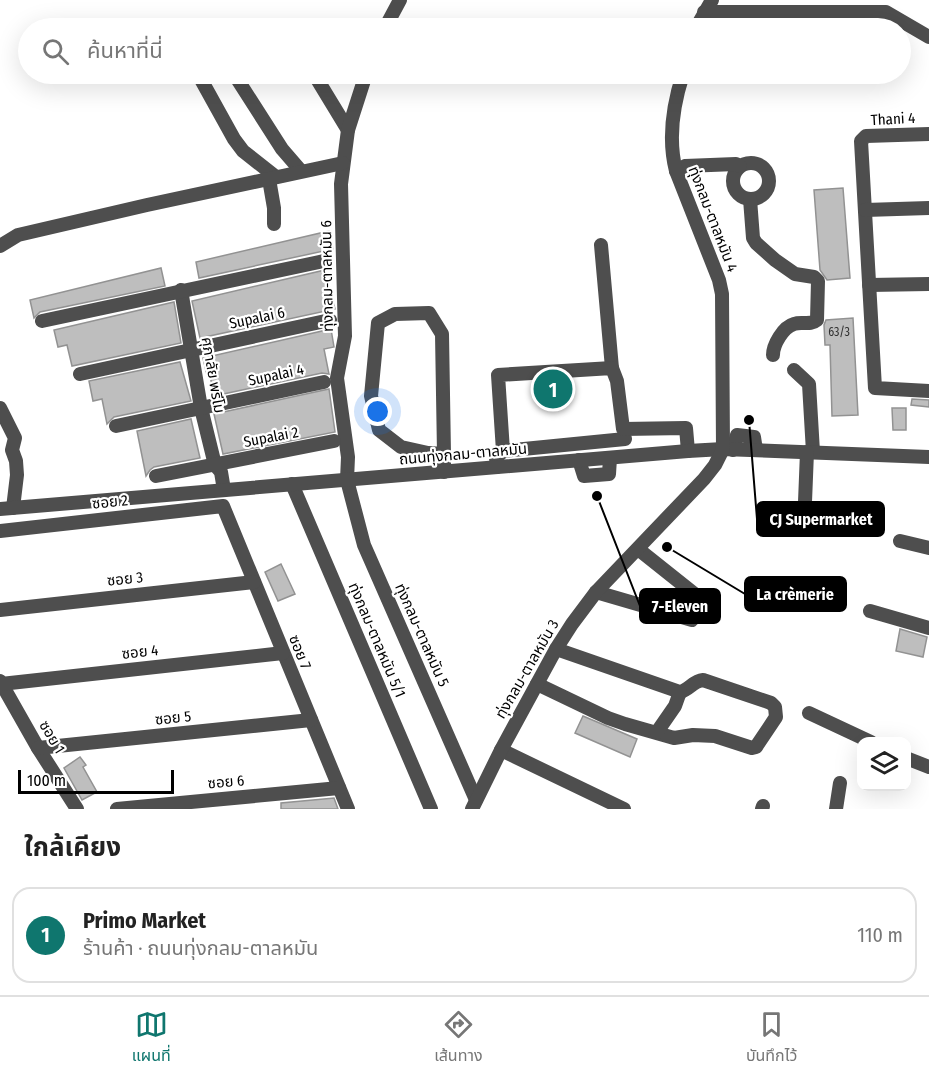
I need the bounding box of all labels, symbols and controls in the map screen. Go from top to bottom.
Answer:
search box [18,18,911,84]
icon: search [39,35,72,68]
text: ค้นหาที่นี่ [87,37,163,64]
street label: Thani 4 [870,109,916,129]
street label: ทุ่งกลม-ตาลหมัน 4 [685,164,741,274]
street label: ทุ่งกลม-ตาลหมัน 6 [317,220,337,332]
street label: Supalai 6 [228,303,286,333]
house number: 63/3 [828,325,850,339]
street label: ศุภาลัย พรีโม [197,335,229,415]
street label: Supalai 4 [247,360,305,390]
pin: 1 [534,366,572,412]
your location [363,397,392,426]
street label: Supalai 2 [242,423,300,451]
street label: ถนนทุ่งกลม-ตาลหมัน [398,439,528,469]
street label: ซอย 2 [91,491,129,513]
callout: CJ Supermarket [757,502,884,536]
text: CJ Supermarket [769,510,873,529]
street label: ซอย 3 [106,568,144,590]
callout: La crèmerie [745,577,846,611]
street label: ทุ่งกลม-ตาลหมัน 5/1 [345,580,409,700]
street label: ทุ่งกลม-ตาลหมัน 5 [391,580,453,690]
text: La crèmerie [756,585,834,604]
callout: 7-Eleven [640,589,720,623]
text: 7-Eleven [652,597,708,616]
street label: ทุ่งกลม-ตาลหมัน 3 [491,616,563,722]
street label: ซอย 7 [285,632,315,672]
street label: ซอย 4 [121,641,159,663]
street label: ซอย 5 [154,707,192,729]
street label: ซอย 1 [35,717,69,757]
map controls [857,737,911,791]
button: layers [857,737,911,791]
scale bar [18,767,174,794]
text: 100 m [27,771,66,790]
street label: ซอย 6 [207,771,245,793]
text: ใกล้เคียง [24,832,121,863]
text: Primo Market [83,907,206,934]
text: 1 [41,923,50,947]
text: 110 m [857,923,903,947]
text: ร้านค้า · ถนนทุ่งกลม-ตาลหมัน [83,936,318,960]
tab: แผนที่ [132,1008,171,1068]
tab: เส้นทาง [434,1008,482,1068]
tab: บันทึกไว้ [746,1008,797,1068]

